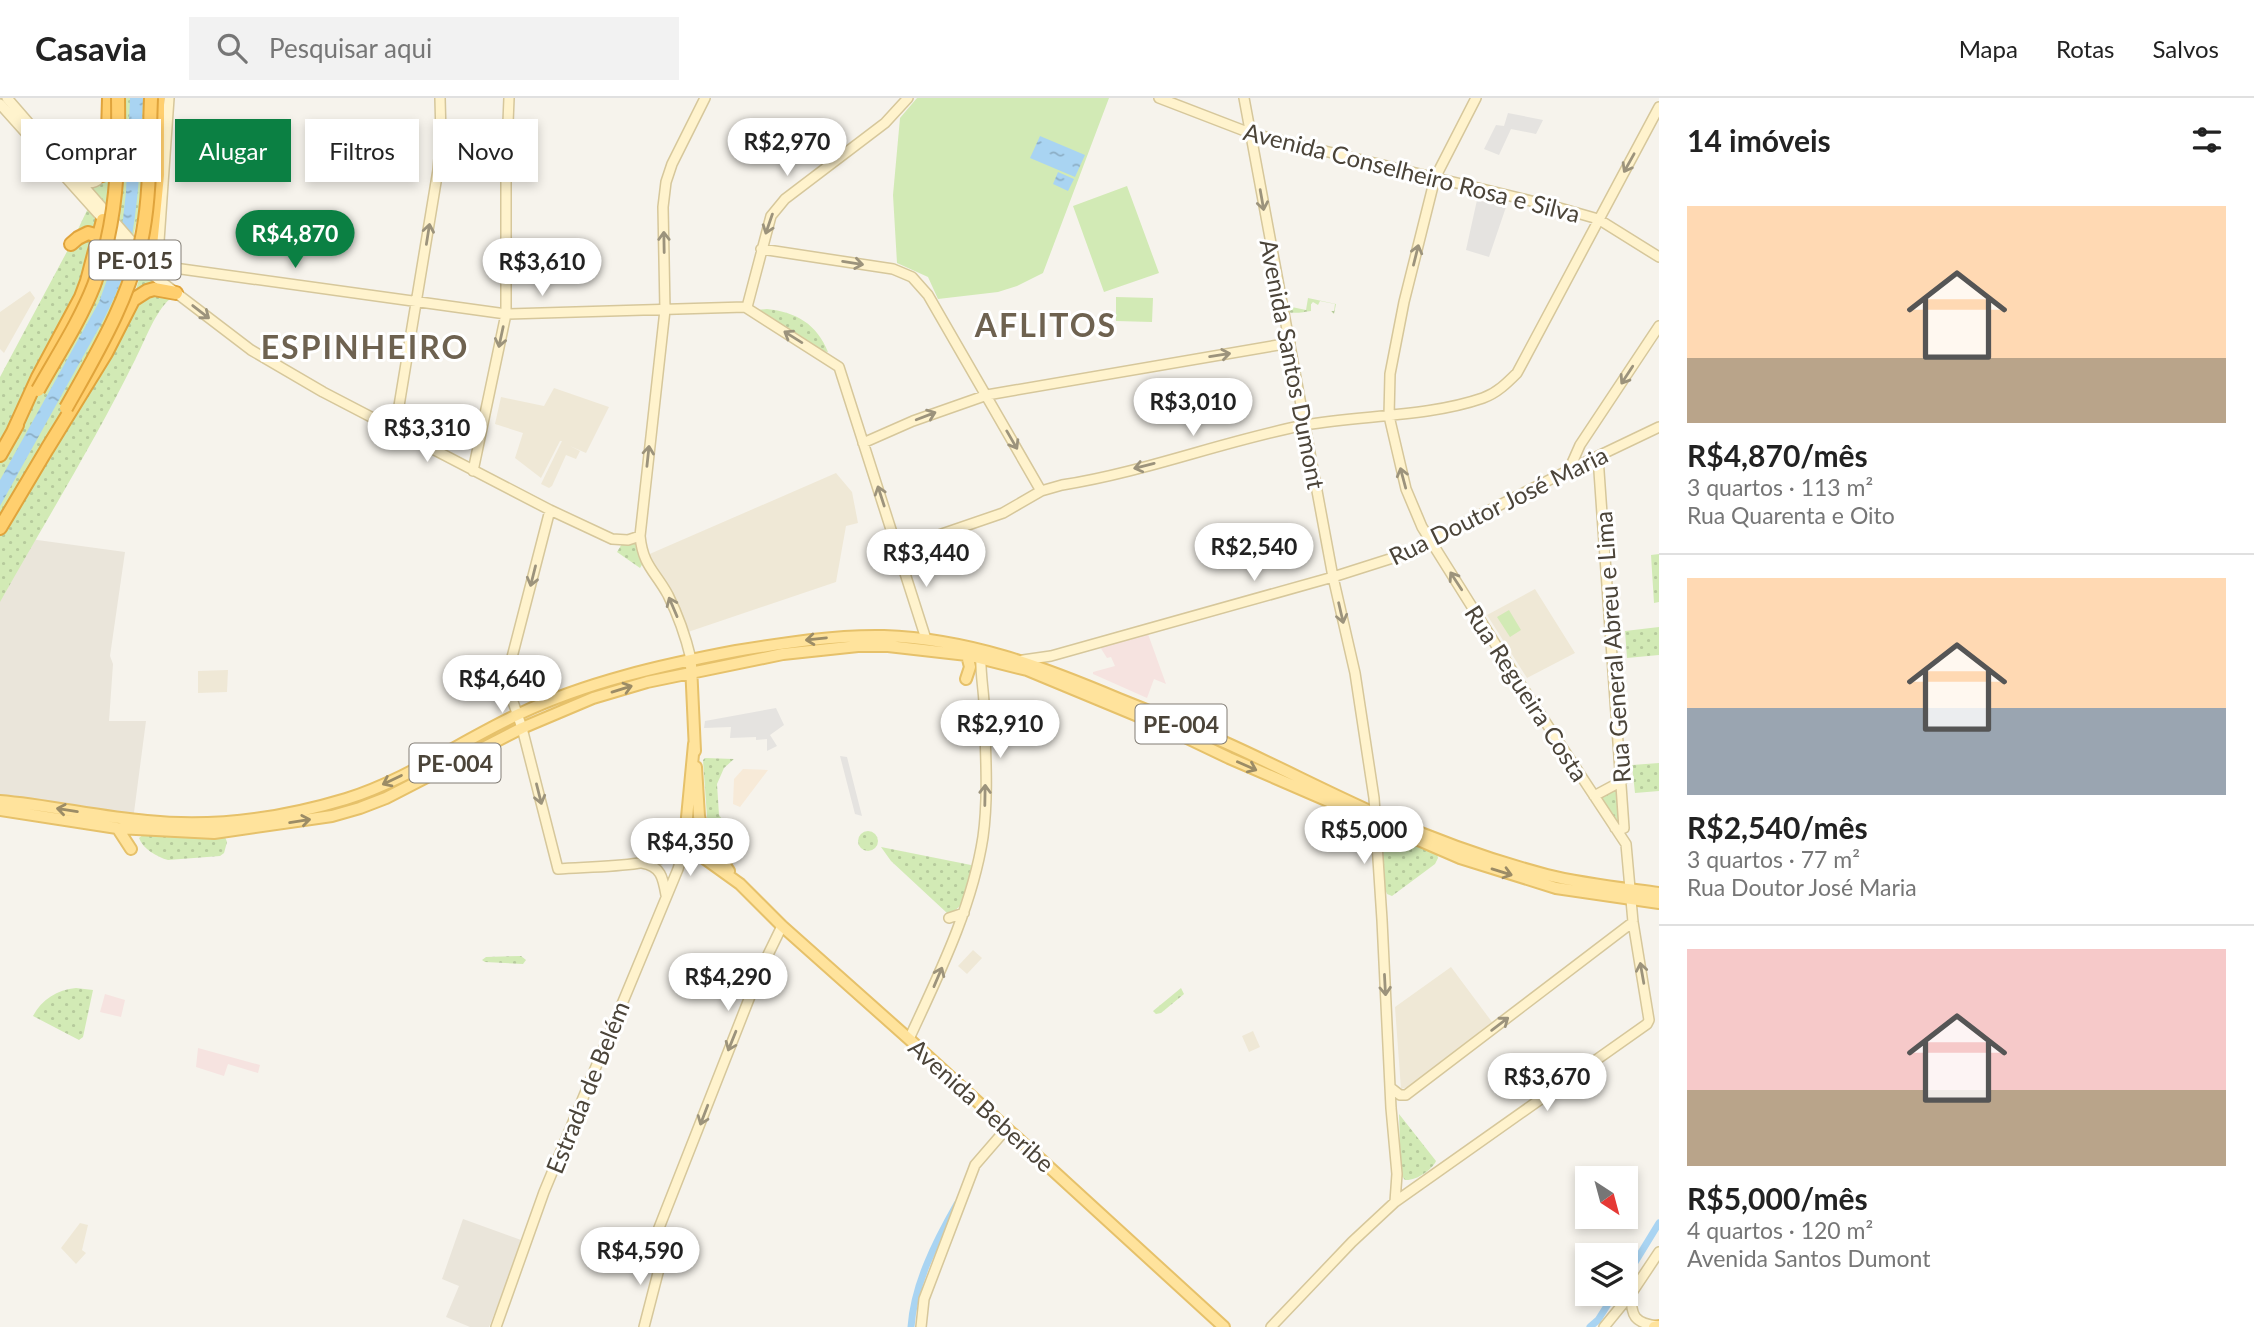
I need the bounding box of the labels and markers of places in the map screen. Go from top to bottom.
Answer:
pin: R$2,970 [722,118,852,178]
pin: R$4,870 [230,211,360,270]
pin: R$3,610 [477,238,607,298]
pin: R$3,010 [1128,378,1258,438]
pin: R$3,310 [362,404,492,464]
pin: R$2,540 [1189,524,1319,583]
pin: R$3,440 [861,530,991,589]
pin: R$4,640 [437,656,567,715]
pin: R$2,910 [935,700,1065,760]
pin: R$5,000 [1299,806,1429,866]
pin: R$4,350 [625,818,755,878]
pin: R$4,290 [663,954,793,1013]
pin: R$3,670 [1482,1054,1612,1113]
pin: R$4,590 [575,1228,705,1287]

